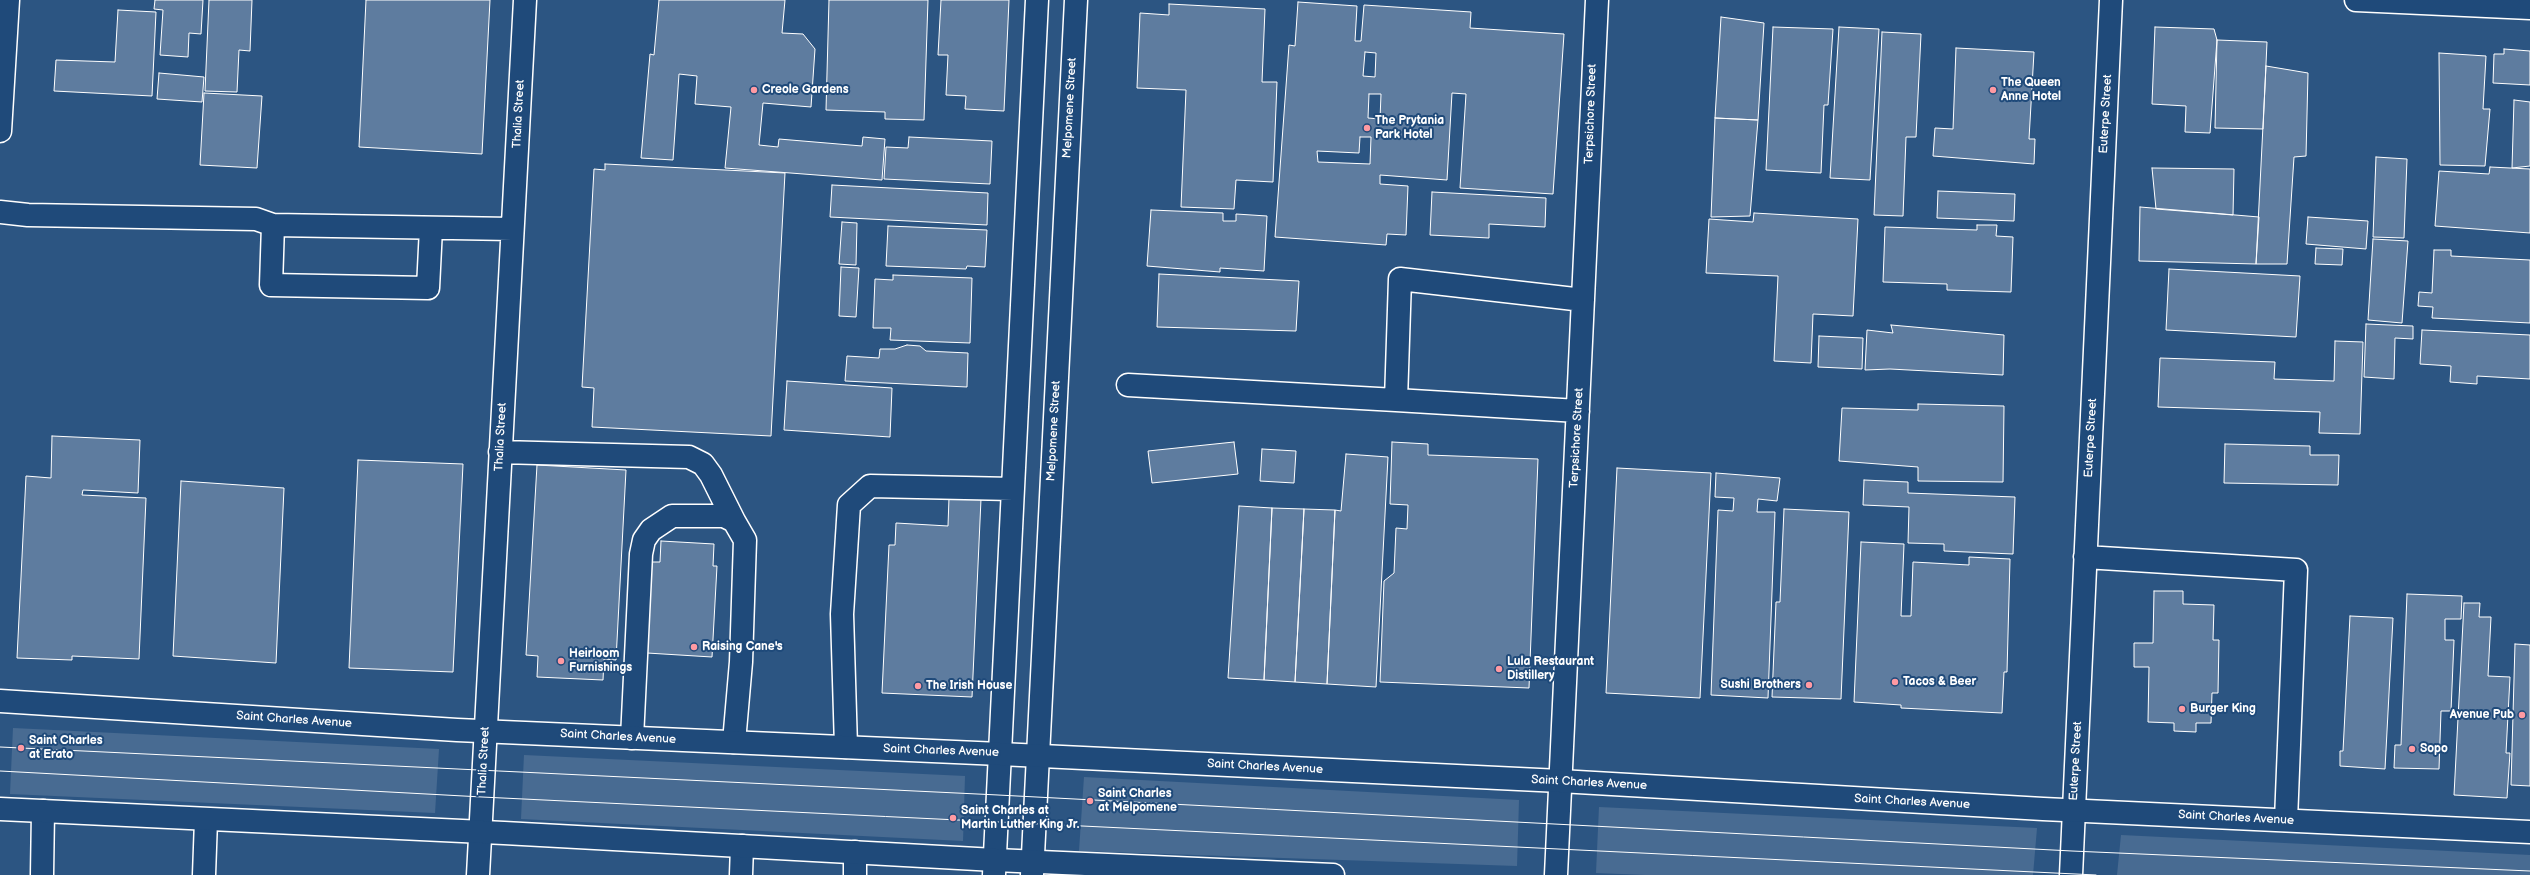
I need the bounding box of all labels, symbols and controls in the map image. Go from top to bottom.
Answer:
street label: Melpomene Street [1060,57,1080,159]
street label: Terpsichore Street [1582,64,1600,164]
street label: Euterpe Street [2097,74,2115,154]
place label: The Queen Anne Hotel [2001,76,2061,104]
street label: Thalia Street [510,79,528,149]
place label: Creole Gardens [762,83,849,97]
marker: Creole Gardens [749,85,759,95]
marker: The Queen Anne Hotel [1988,85,1998,95]
place label: The Prytania Park Hotel [1375,114,1444,142]
marker: The Prytania Park Hotel [1362,123,1372,133]
street label: Melpomene Street [1044,380,1064,482]
street label: Terpsichore Street [1567,388,1587,488]
street label: Euterpe Street [2082,398,2100,478]
street label: Thalia Street [492,402,510,472]
place label: Raising Cane's [702,640,783,654]
marker: Raising Cane's [689,642,699,652]
place label: Heirloom Furnishings [569,647,632,675]
place label: Lula Restaurant Distillery [1507,655,1594,683]
marker: Heirloom Furnishings [556,656,566,666]
marker: Lula Restaurant Distillery [1494,664,1504,674]
place label: Tacos & Beer [1903,675,1976,689]
marker: Tacos & Beer [1890,677,1900,687]
place label: Sushi Brothers [1720,678,1801,692]
place label: The Irish House [926,679,1012,693]
marker: Sushi Brothers [1804,680,1814,690]
marker: The Irish House [913,681,923,691]
place label: Burger King [2190,702,2256,716]
marker: Burger King [2177,704,2187,714]
place label: Avenue Pub [2450,708,2514,722]
street label: Saint Charles Avenue [236,709,352,731]
marker: Avenue Pub [2517,710,2527,720]
street label: Euterpe Street [2067,721,2085,801]
street label: Thalia Street [475,726,493,796]
street label: Saint Charles Avenue [560,727,676,747]
place label: Saint Charles at Erato [29,734,103,762]
street label: Saint Charles Avenue [883,742,999,760]
place label: Sopo [2420,742,2448,756]
marker: Saint Charles at Erato [16,743,26,753]
marker: Sopo [2407,744,2417,754]
street label: Saint Charles Avenue [1207,757,1323,777]
street label: Saint Charles Avenue [1531,773,1647,793]
place label: Saint Charles at Melpomene [1098,787,1177,815]
street label: Saint Charles Avenue [1854,792,1970,812]
marker: Saint Charles at Melpomene [1085,796,1095,806]
place label: Saint Charles at Martin Luther King Jr. [961,804,1079,832]
street label: Saint Charles Avenue [2178,808,2294,828]
marker: Saint Charles at Martin Luther King Jr. [948,813,958,823]

